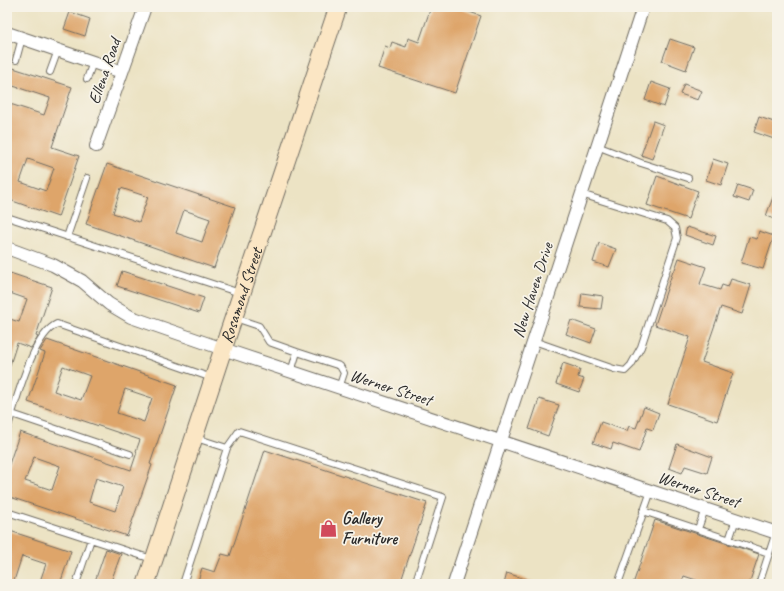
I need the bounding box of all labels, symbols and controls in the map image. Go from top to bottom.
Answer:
street label: Ellena Road [83,33,126,107]
street label: New Haven Drive [507,239,558,340]
street label: Rosamond Street [216,243,268,346]
street label: Werner Street [347,364,437,411]
street label: Werner Street [655,466,745,513]
place label: Gallery Furniture [342,508,399,549]
shop icon: Gallery Furniture [319,518,339,538]

